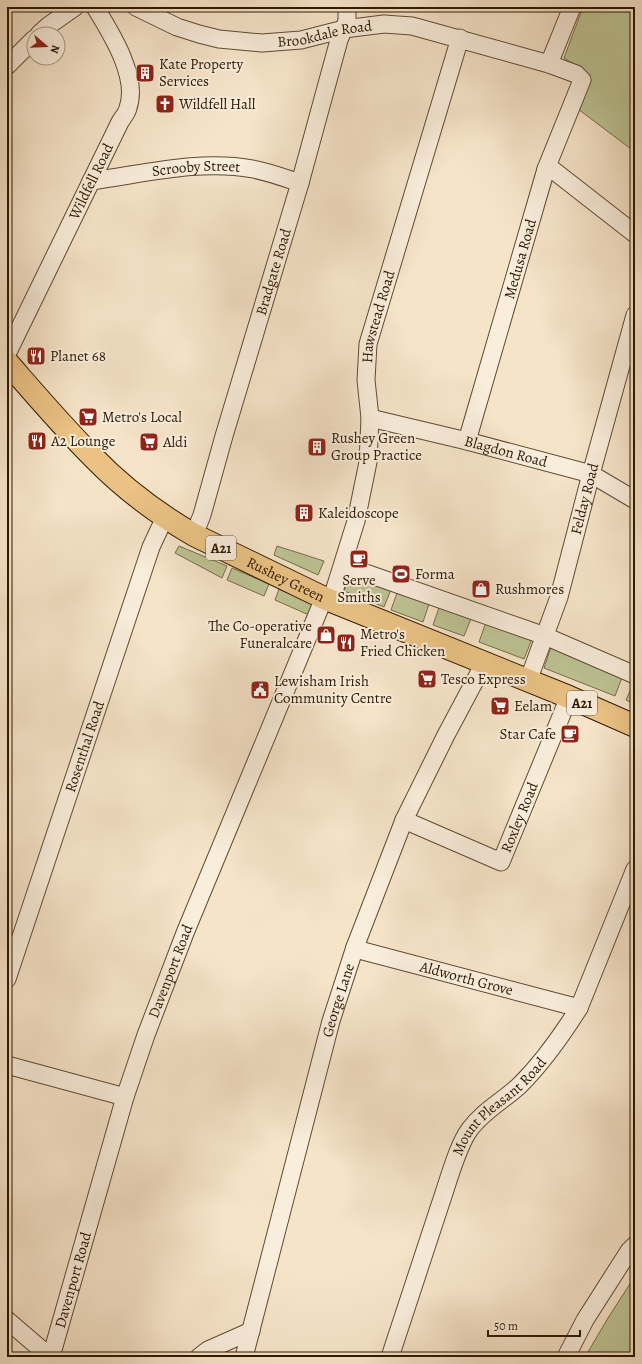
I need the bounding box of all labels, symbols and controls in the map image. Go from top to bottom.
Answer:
street label: Brookdale Road [277,15,374,52]
north arrow [26,26,66,66]
text: N [47,43,63,55]
place label: Kate Property Services [159,54,243,91]
building icon: Kate Property Services [134,62,156,84]
church icon: Wildfell Hall [154,93,176,115]
place label: Wildfell Hall [178,94,256,114]
street label: Wildfell Road [64,139,119,224]
street label: Scrooby Street [150,156,241,181]
street label: Medusa Road [499,216,541,301]
street label: Bradgate Road [251,225,296,318]
street label: Hawstead Road [357,267,400,364]
restaurant icon: Planet 68 [25,345,47,367]
place label: Planet 68 [50,346,106,366]
supermarket icon: Metro's Local [77,406,99,428]
place label: Metro's Local [102,407,182,427]
place label: Rushey Green Group Practice [331,428,422,465]
restaurant icon: A2 Lounge [26,430,48,452]
place label: A2 Lounge [50,431,116,451]
supermarket icon: Aldi [138,431,160,453]
street label: Blagdon Road [462,431,551,472]
place label: Aldi [162,432,187,452]
building icon: Rushey Green Group Practice [306,436,328,458]
street label: Felday Road [566,460,604,537]
building icon: Kaleidoscope [293,502,315,524]
place label: Kaleidoscope [318,503,399,523]
road number: A21 [206,536,236,560]
cafe icon: Serve Smiths [348,548,370,570]
street label: Rushey Green [243,552,328,607]
sports icon: Forma [390,563,412,585]
place label: Forma [415,564,455,584]
place label: Serve Smiths [337,570,381,607]
shop icon: Rushmores [470,578,492,600]
place label: Rushmores [495,579,564,599]
place label: The Co-operative Funeralcare [208,616,312,653]
shop icon: The Co-operative Funeralcare [315,624,337,646]
place label: Metro's Fried Chicken [360,624,445,661]
restaurant icon: Metro's Fried Chicken [335,632,357,654]
supermarket icon: Tesco Express [416,668,438,690]
place label: Tesco Express [441,669,526,689]
place label: Lewisham Irish Community Centre [274,671,392,708]
public building icon: Lewisham Irish Community Centre [249,679,271,701]
road number: A21 [567,691,597,715]
supermarket icon: Eelam [489,695,511,717]
place label: Eelam [514,696,553,716]
street label: Rosenthal Road [60,697,109,795]
cafe icon: Star Cafe [559,723,581,745]
place label: Star Cafe [500,724,556,744]
street label: Roxley Road [496,778,543,856]
street label: Davenport Road [143,920,198,1021]
street label: Aldworth Grove [417,956,515,1000]
street label: George Lane [317,960,359,1039]
street label: Mount Pleasant Road [448,1052,551,1159]
street label: Davenport Road [50,1229,96,1330]
scale bar [488,1312,580,1338]
text: 50 m [494,1318,518,1334]

